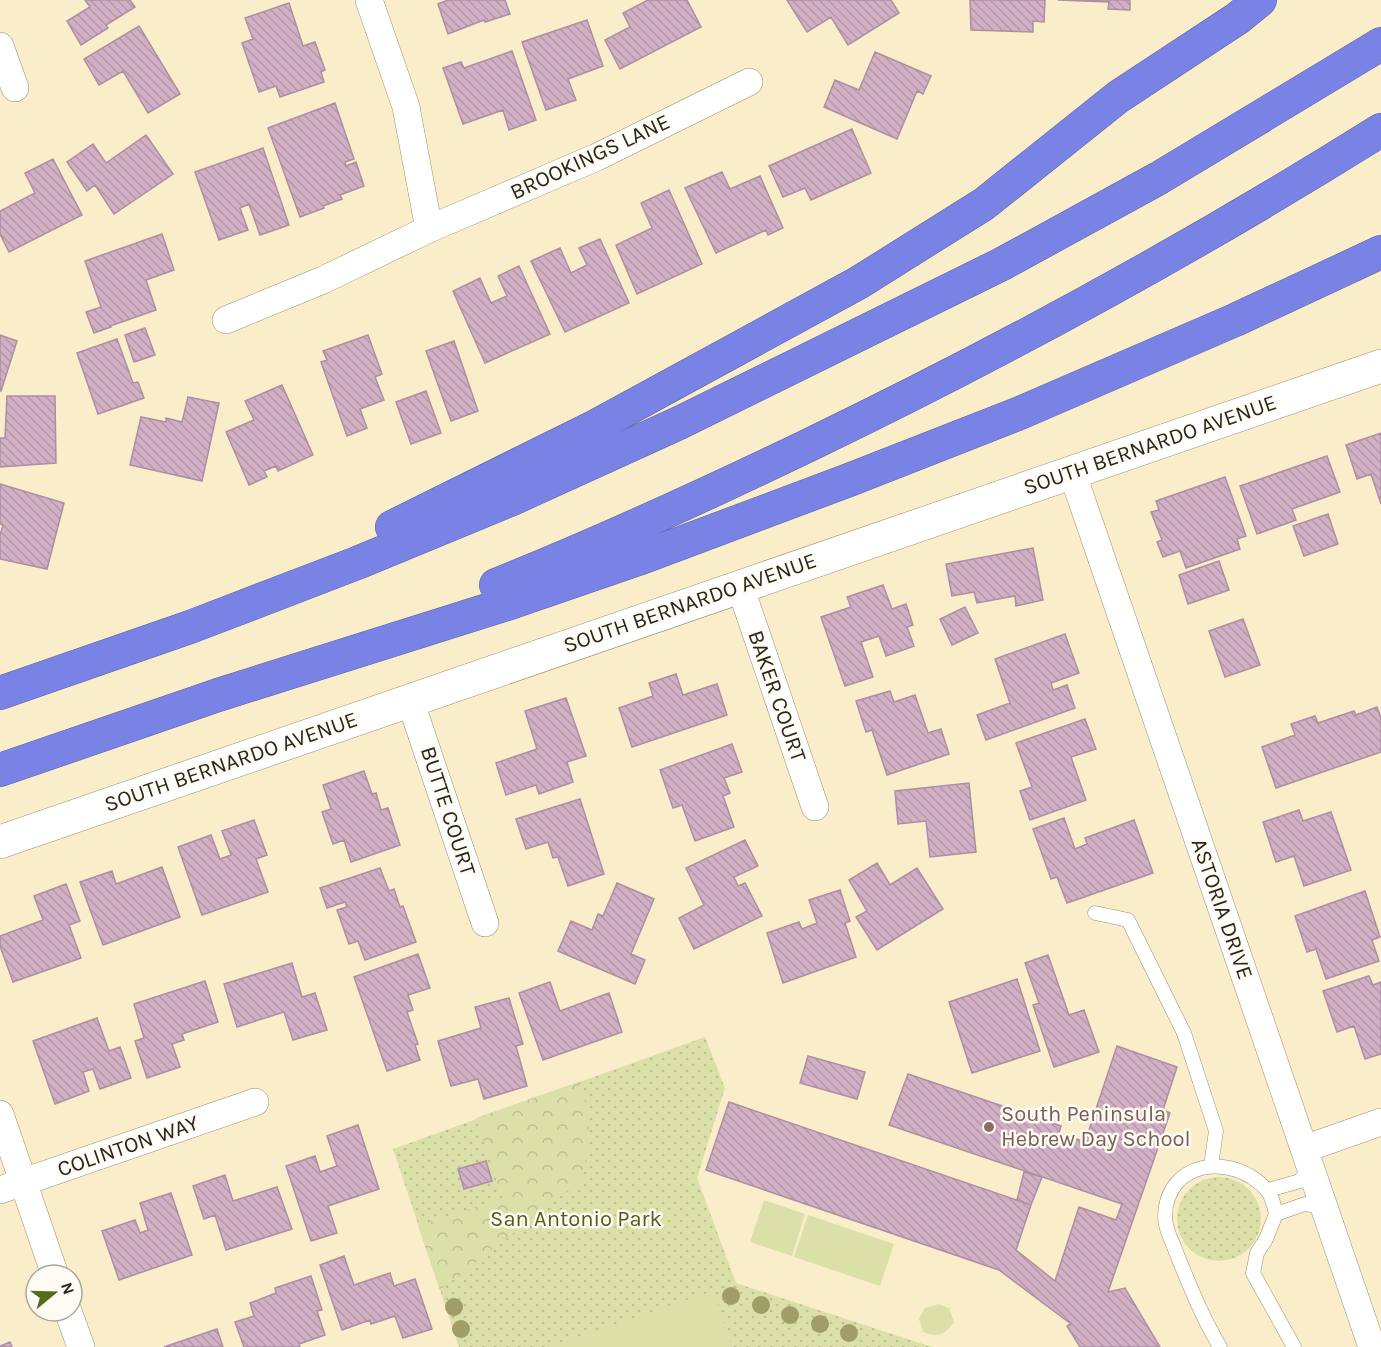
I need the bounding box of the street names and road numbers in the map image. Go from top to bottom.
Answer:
street label: BROOKINGS LANE [506,109,674,205]
street label: SOUTH BERNARDO AVENUE [1020,389,1280,501]
street label: SOUTH BERNARDO AVENUE [560,547,820,659]
street label: BAKER COURT [742,627,812,765]
street label: SOUTH BERNARDO AVENUE [101,706,361,818]
street label: BUTTE COURT [415,743,481,879]
street label: ASTORIA DRIVE [1186,835,1258,983]
street label: COLINTON WAY [54,1110,202,1182]

